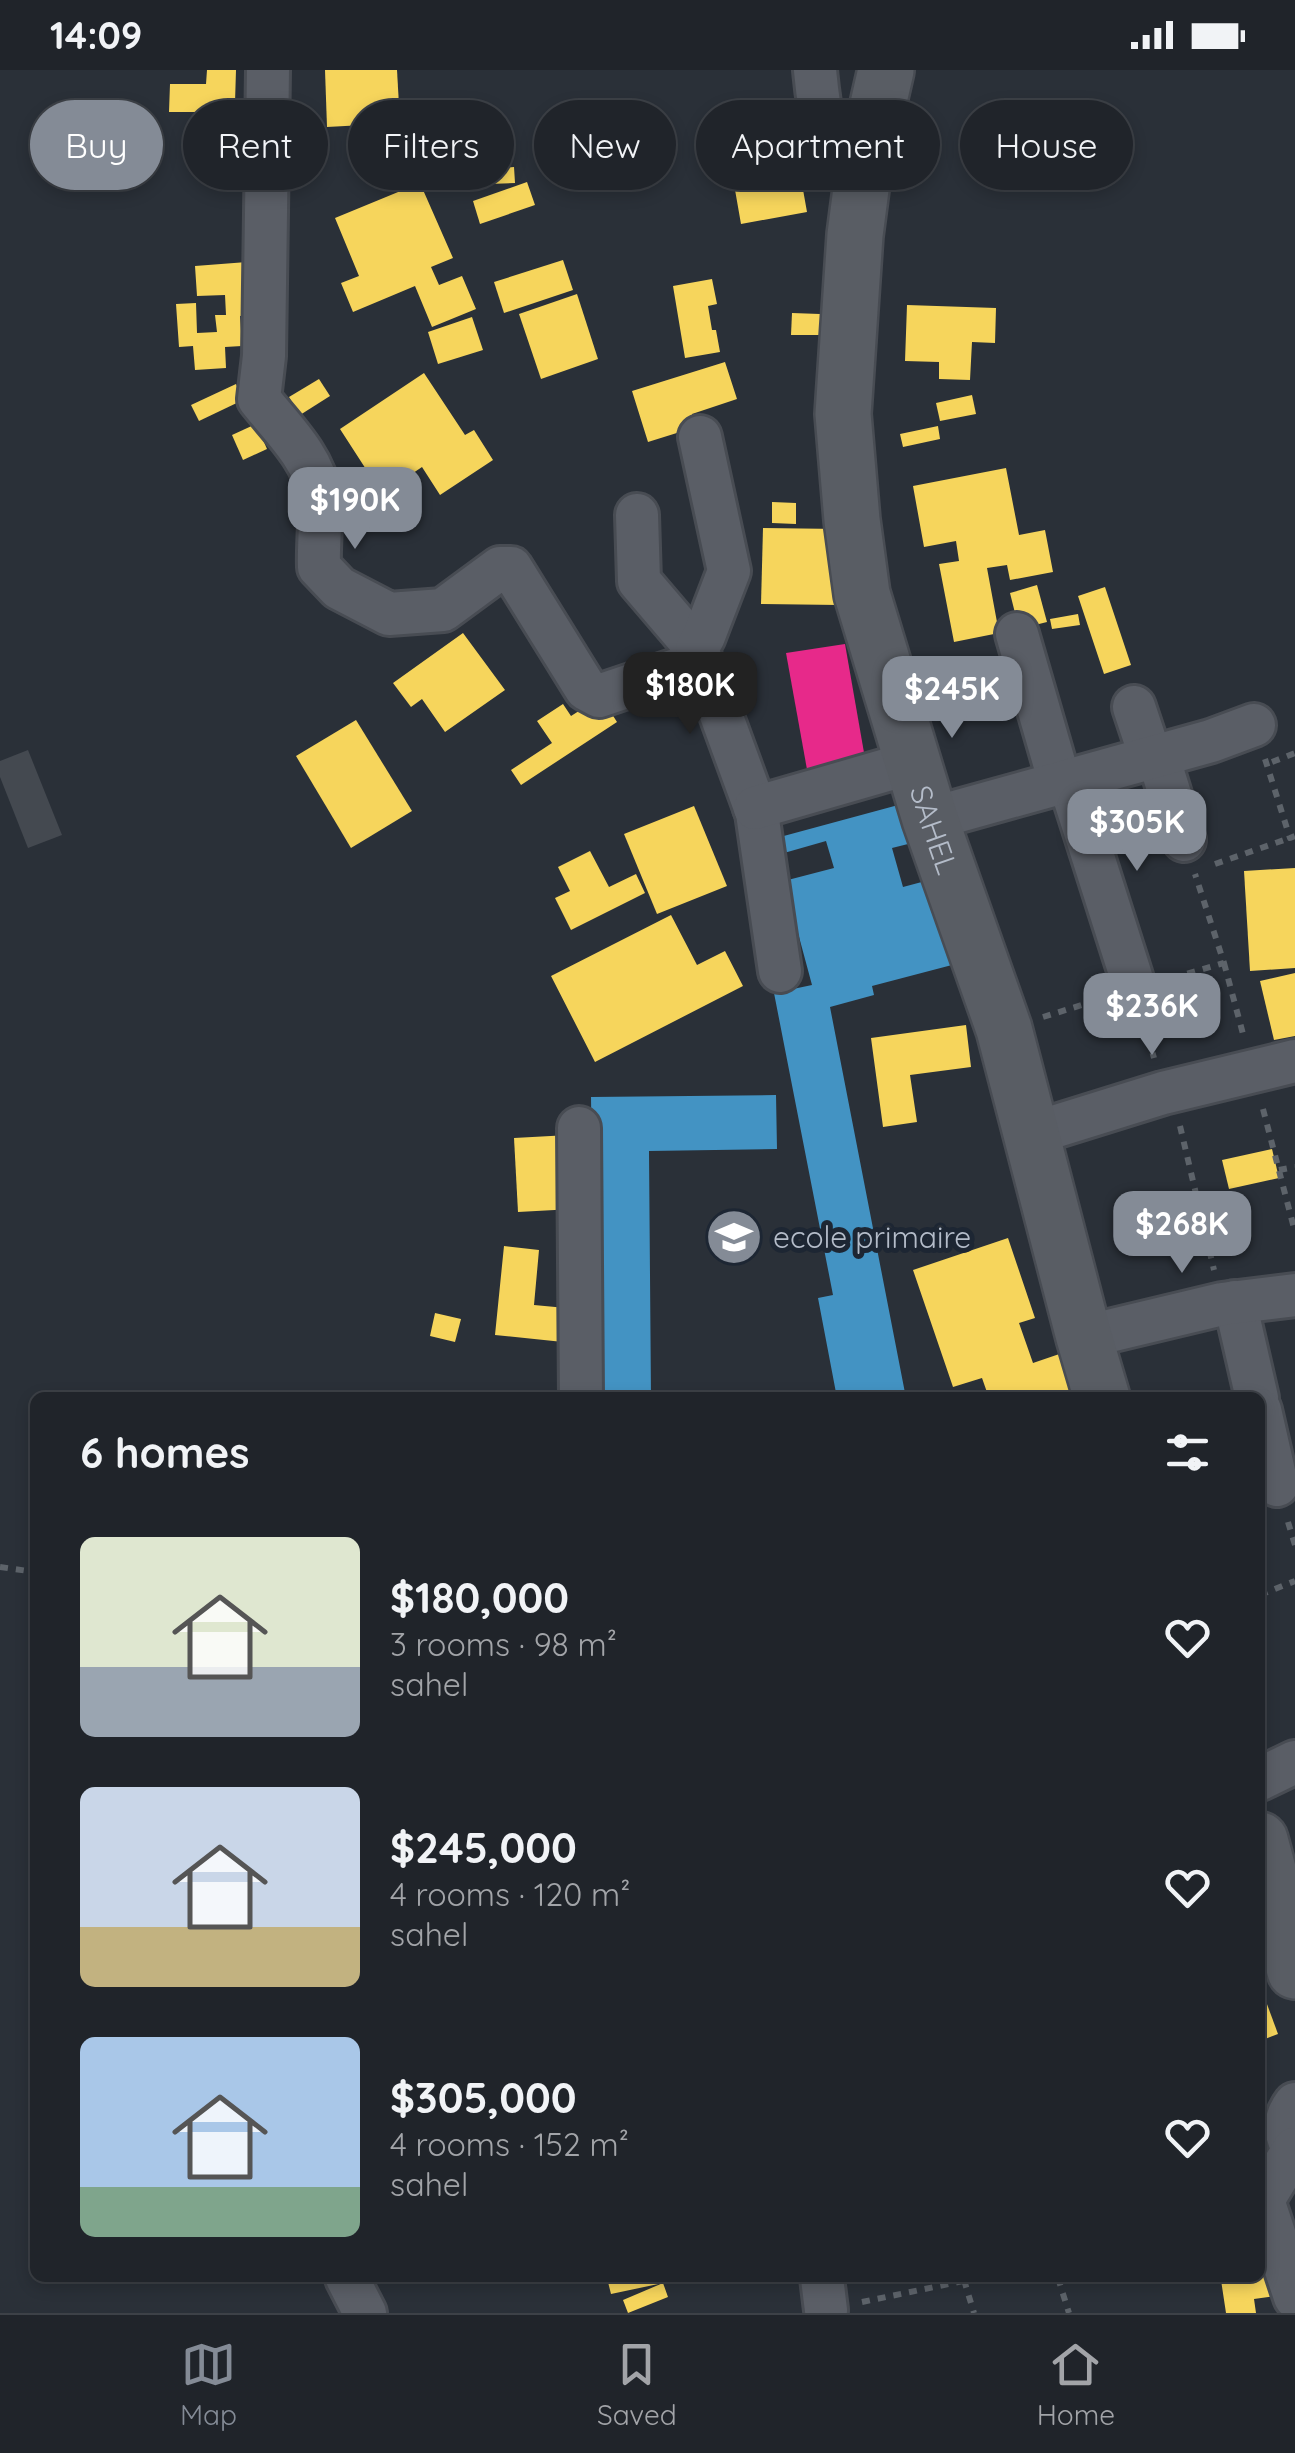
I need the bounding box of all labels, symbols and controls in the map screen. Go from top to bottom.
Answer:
text: 14:09 [50,11,142,59]
chip: Buy [30,100,163,190]
chip: Rent [183,100,328,190]
chip: Filters [348,100,514,190]
chip: New [534,100,676,190]
chip: Apartment [696,100,940,190]
chip: House [960,100,1133,190]
pin: $190K [285,467,425,552]
text: $190K [310,479,400,519]
pin: $180K [620,652,760,737]
pin: $245K [882,656,1022,741]
text: $180K [645,664,735,704]
text: $245K [904,668,1000,708]
street label: SAHEL [902,781,967,879]
pin: $305K [1067,789,1207,874]
text: $305K [1089,801,1185,841]
pin: $236K [1082,973,1222,1058]
text: $236K [1105,985,1199,1025]
pin: $268K [1112,1191,1252,1276]
text: $268K [1135,1203,1229,1243]
school or university icon: ecole primaire [704,1207,764,1267]
place label: ecole primaire [773,1218,971,1256]
icon: filters [1160,1425,1215,1480]
text: 6 homes [80,1426,250,1479]
text: $180,000 [390,1571,569,1624]
icon: home [160,1577,280,1697]
icon: heart [1160,1610,1215,1665]
text: 3 rooms · 98 m² [390,1624,617,1664]
text: sahel [390,1664,468,1704]
text: $245,000 [390,1821,577,1874]
icon: home [160,1827,280,1947]
icon: heart [1160,1860,1215,1915]
text: 4 rooms · 120 m² [390,1874,630,1914]
text: sahel [390,1914,468,1954]
text: $305,000 [390,2071,577,2124]
icon: home [160,2077,280,2197]
icon: heart [1160,2110,1215,2165]
text: 4 rooms · 152 m² [390,2124,629,2164]
text: sahel [390,2164,468,2204]
tab: Map [180,2337,237,2432]
tab: Saved [597,2337,677,2432]
tab: Home [1037,2337,1115,2432]

